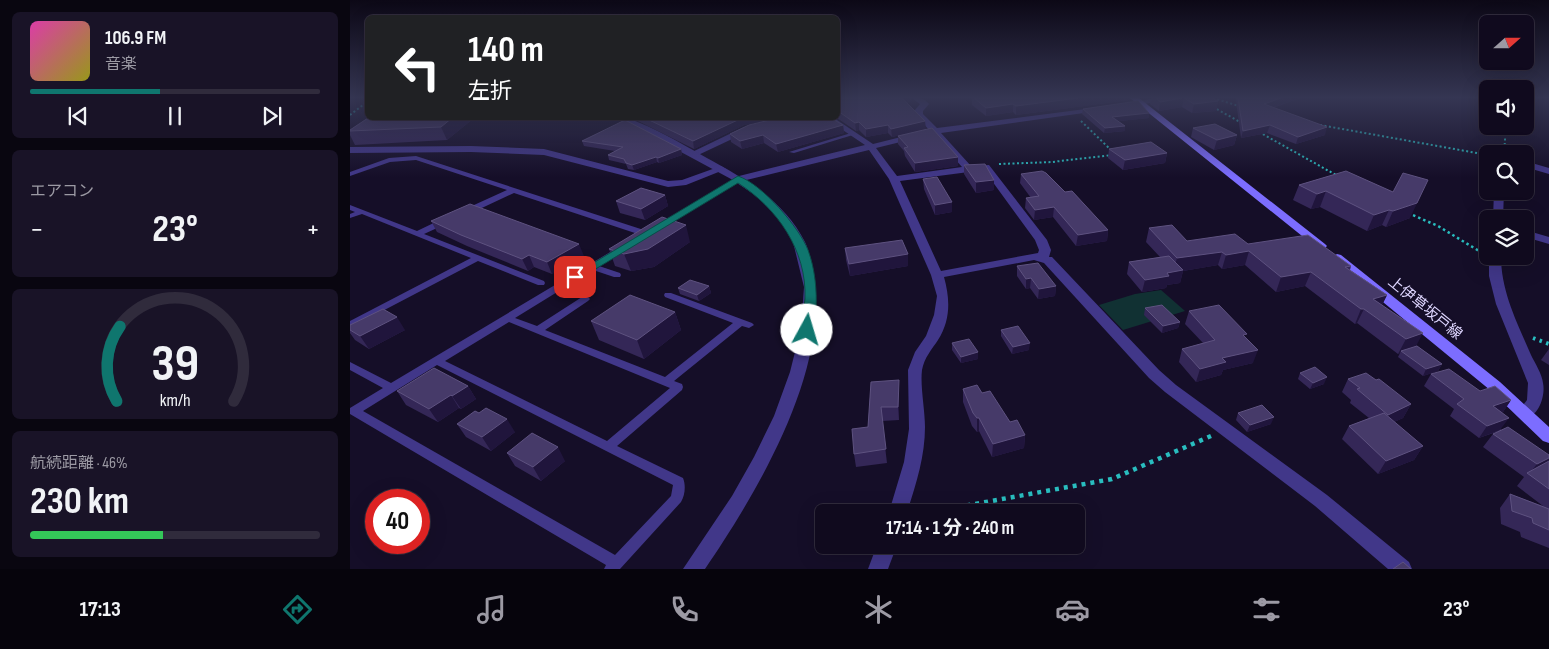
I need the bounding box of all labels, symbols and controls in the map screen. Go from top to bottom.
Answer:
north arrow [1479,15,1534,70]
map controls [1479,15,1534,265]
text: 106.9 FM [105,27,166,50]
text: 140 m [468,29,544,72]
icon: left [385,35,450,100]
text: 音楽 [105,55,137,74]
text: 左折 [468,78,512,105]
button: sound [1479,80,1534,135]
icon: previous [64,102,92,130]
icon: pause [161,102,189,130]
icon: next [258,102,286,130]
button: search [1479,145,1534,200]
text: エアコン [30,182,94,201]
text: 23° [152,207,198,252]
button: layers [1479,210,1534,265]
text: − [30,213,44,246]
text: + [306,213,320,246]
pin [554,256,596,298]
icon: arrive [561,263,589,291]
street label: 上伊草坂戸線 [1384,272,1466,344]
position arrow [780,303,832,355]
text: 39 [151,333,199,396]
text: km/h [160,390,190,411]
text: 航続距離 · 46% [30,454,128,473]
text: 230 km [30,479,129,524]
speed limit sign: 40 [365,489,430,554]
text: 17:14 · 1 分 · 240 m [886,517,1014,540]
icon: directions [280,592,315,627]
icon: music [474,592,509,627]
icon: phone [667,592,702,627]
icon: climate [861,592,896,627]
icon: car [1055,592,1090,627]
icon: filters [1249,592,1284,627]
text: 17:13 [79,596,121,623]
text: 23° [1443,596,1469,623]

